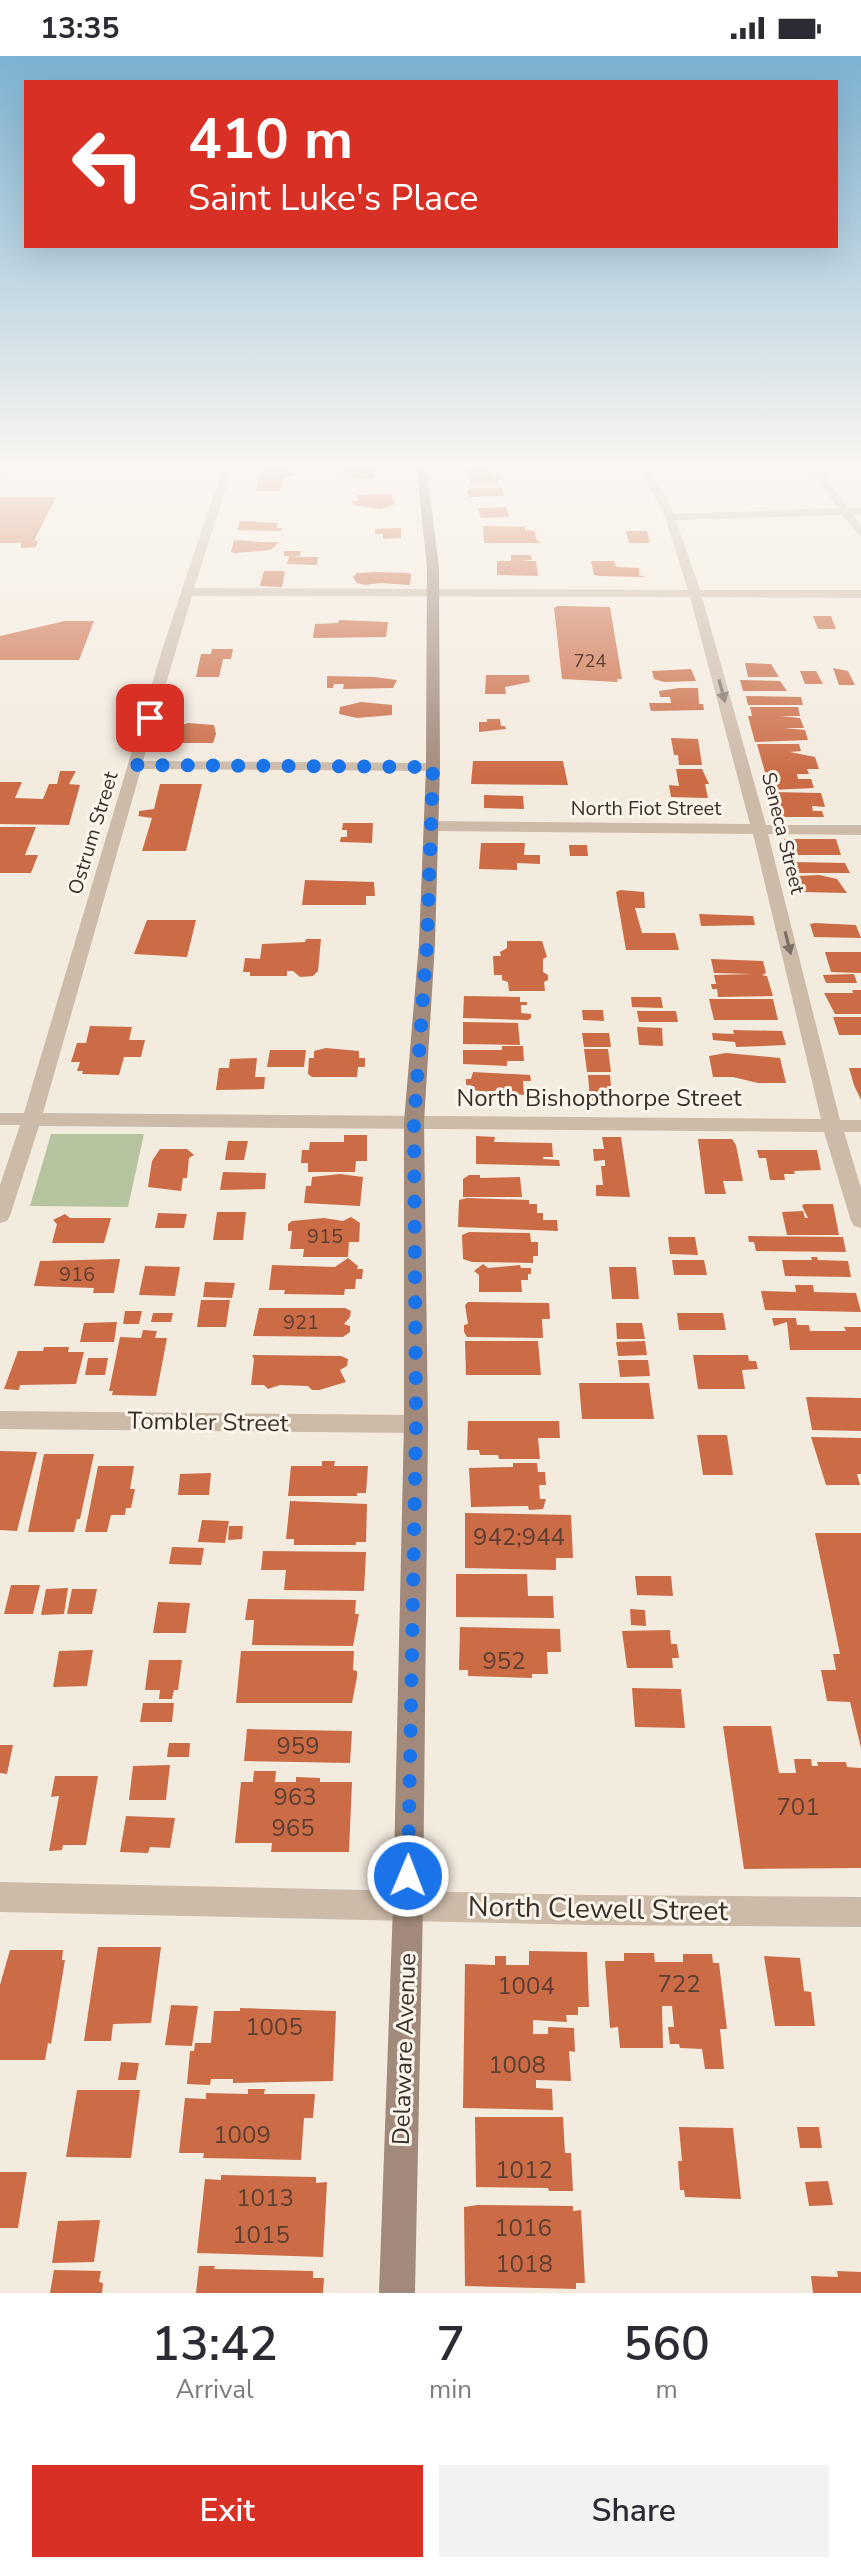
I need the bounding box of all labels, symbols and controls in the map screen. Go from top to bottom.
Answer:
text: 13:35 [40,8,119,49]
text: 410 m [188,101,353,178]
icon: left [56,112,160,216]
text: Saint Luke's Place [188,174,478,223]
house number: 724 [574,649,606,673]
one-way arrow [717,679,729,704]
pin [116,684,184,752]
icon: arrive [128,696,172,740]
street label: Ostrum Street [62,767,125,898]
street label: Seneca Street [755,769,811,898]
street label: North Fiot Street [571,795,722,822]
one-way arrow [782,930,794,955]
street label: North Bishopthorpe Street [456,1082,742,1114]
house number: 915 [307,1223,343,1250]
house number: 916 [59,1261,95,1288]
house number: 921 [283,1309,319,1336]
street label: Tombler Street [127,1405,289,1439]
house number: 942;944 [473,1521,565,1553]
house number: 952 [482,1645,526,1677]
house number: 959 [276,1730,320,1762]
house number: 963 [273,1781,317,1813]
house number: 701 [776,1791,820,1823]
house number: 965 [271,1812,315,1844]
position arrow [366,1834,450,1918]
street label: North Clewell Street [468,1888,729,1930]
street label: Delaware Avenue [385,1953,423,2145]
house number: 722 [657,1968,701,2000]
house number: 1004 [497,1970,555,2002]
house number: 1005 [245,2011,303,2043]
house number: 1008 [488,2049,546,2081]
house number: 1009 [213,2119,271,2151]
house number: 1012 [495,2154,553,2186]
house number: 1013 [236,2182,294,2214]
house number: 1016 [494,2212,552,2244]
house number: 1015 [232,2219,290,2251]
house number: 1018 [495,2248,553,2280]
text: 13:42 [151,2311,278,2377]
text: 7 [436,2311,465,2377]
text: 560 [623,2311,710,2377]
text: Arrival [175,2372,254,2407]
text: min [429,2372,472,2407]
text: m [655,2372,678,2407]
button: Exit [32,2465,423,2557]
button: Share [439,2465,829,2557]

